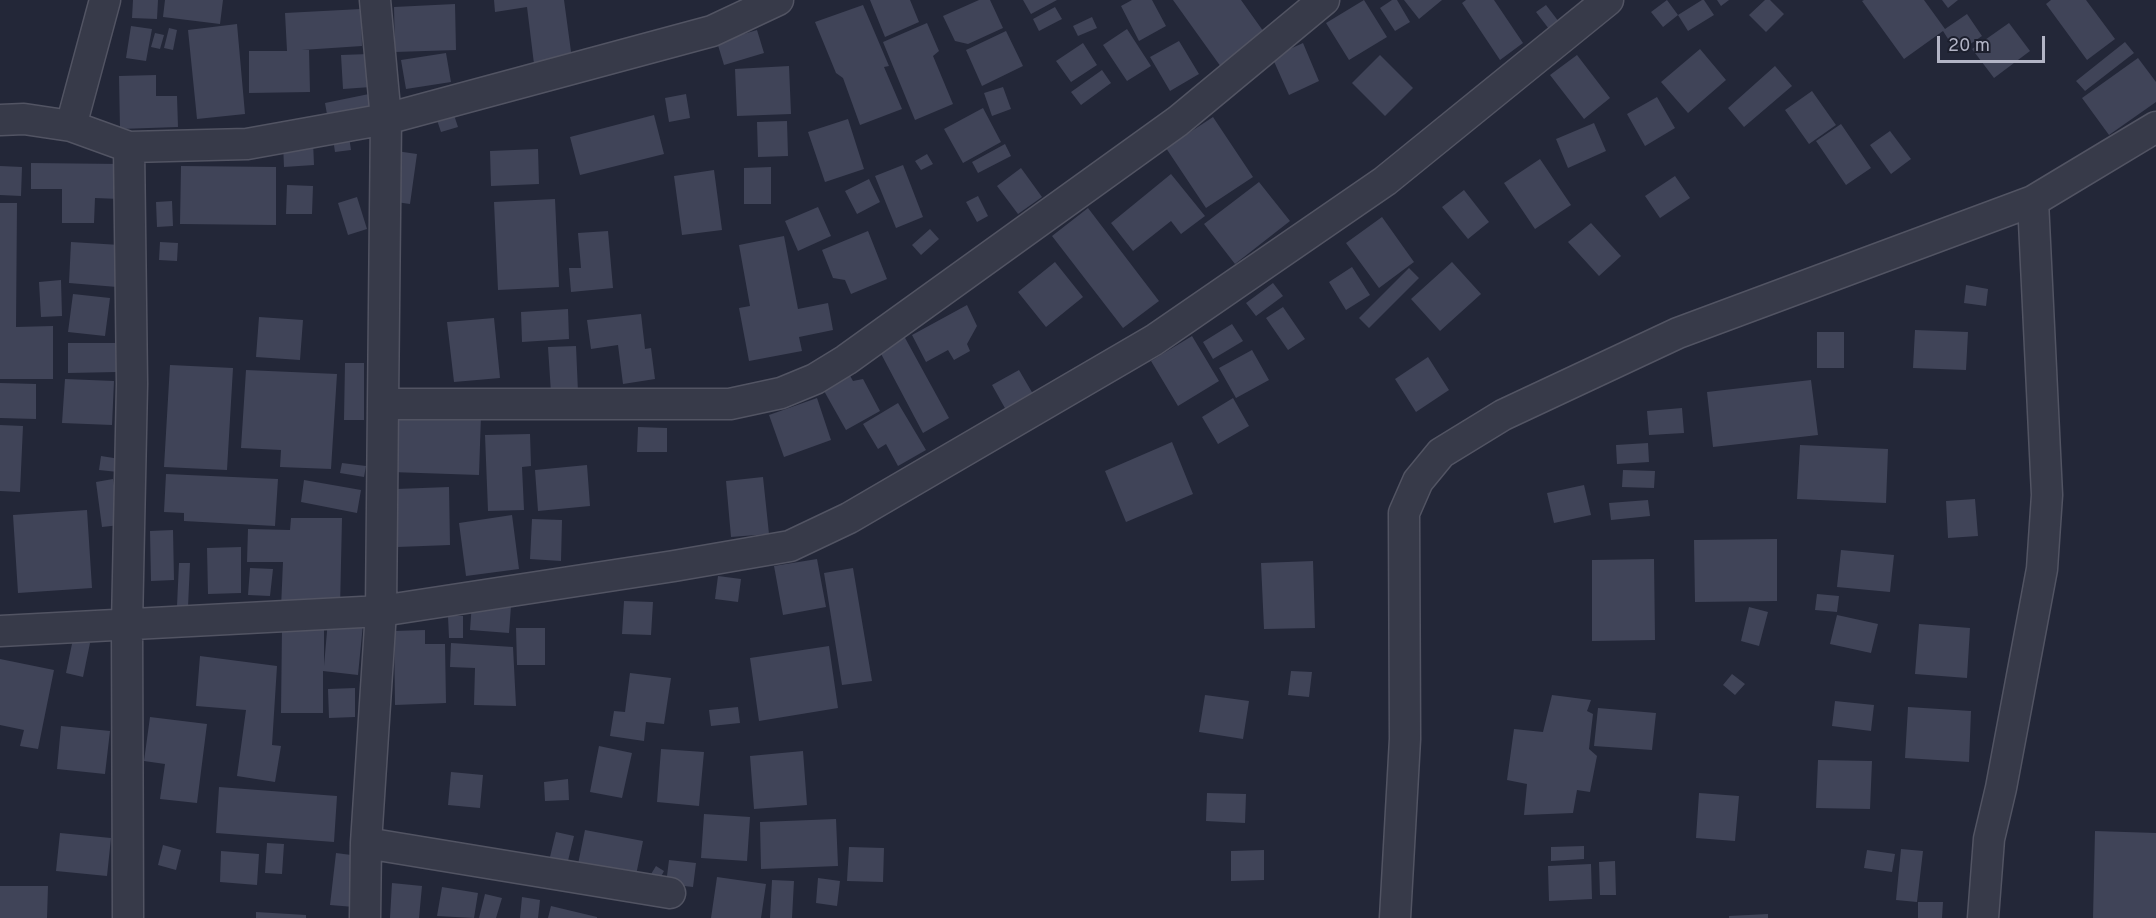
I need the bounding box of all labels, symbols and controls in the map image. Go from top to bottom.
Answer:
scale bar [1940,24,2048,62]
text: 20 m [1948,35,1990,58]

